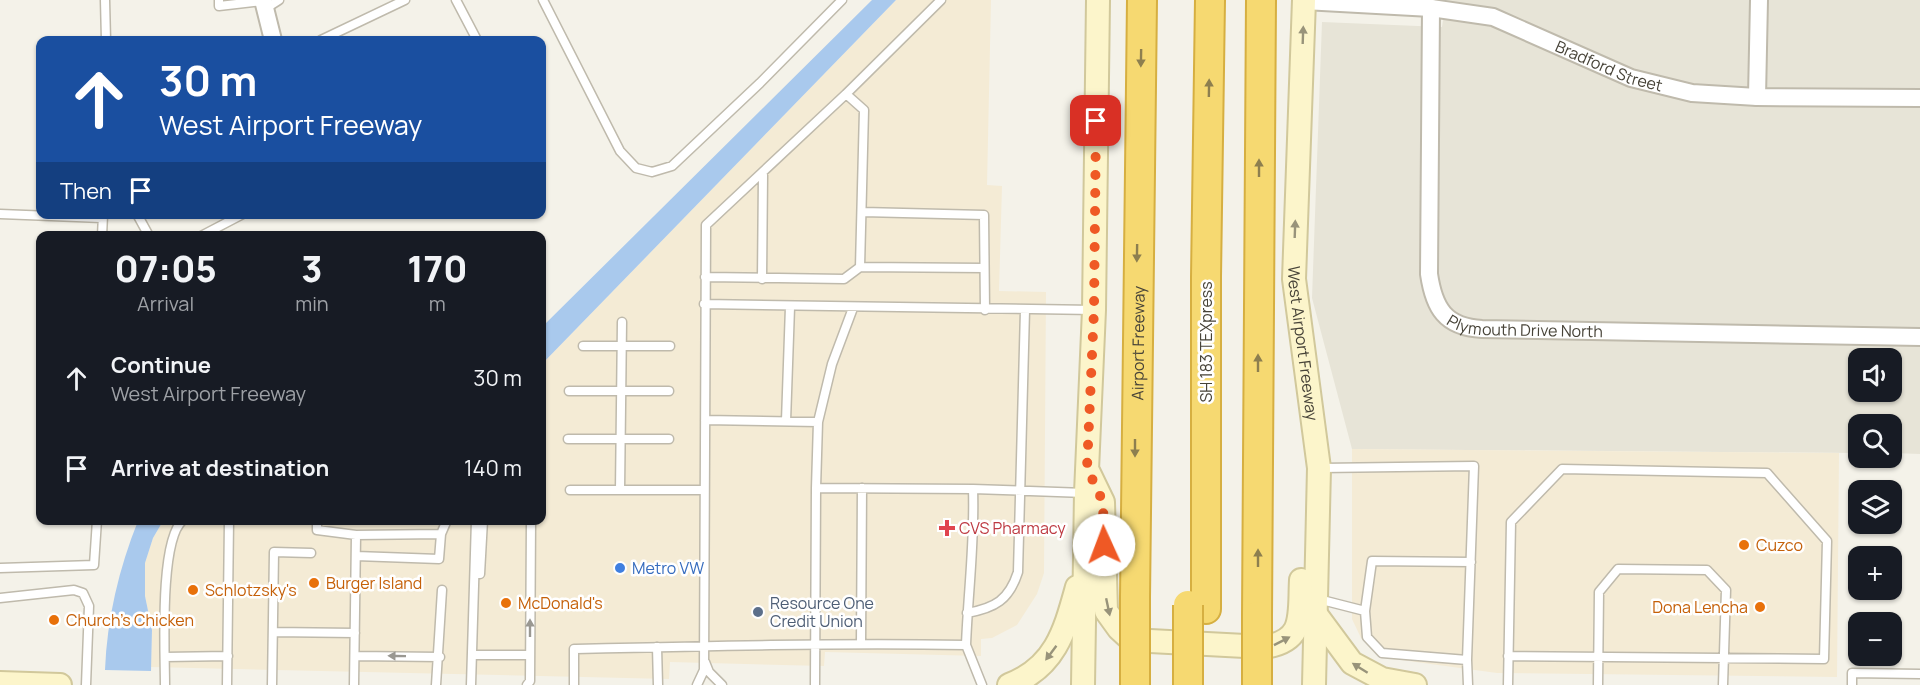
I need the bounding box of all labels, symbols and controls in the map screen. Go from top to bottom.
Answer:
one-way arrow [1298,25,1308,44]
street label: Bradford Street [1552,35,1665,96]
one-way arrow [1136,49,1145,68]
text: 30 m [159,51,257,109]
icon: ahead [60,60,138,138]
one-way arrow [1204,79,1214,98]
pin [1070,95,1121,146]
icon: arrive [1079,104,1112,137]
text: West Airport Freeway [159,106,422,143]
one-way arrow [1254,158,1264,177]
icon: arrive [124,174,157,207]
text: Then [60,176,112,206]
one-way arrow [1291,220,1300,239]
text: 07:05 [115,244,217,293]
text: 3 [301,244,323,293]
text: 170 [407,244,467,293]
one-way arrow [1132,244,1142,263]
street label: West Airport Freeway [1283,265,1324,423]
street label: SH 183 TEXpress [1195,281,1217,403]
street label: Airport Freeway [1126,285,1150,401]
text: Arrival [137,290,194,317]
text: min [295,290,329,317]
text: m [429,290,446,317]
street label: Plymouth Drive North [1443,309,1603,342]
map controls [1848,348,1902,666]
button: sound [1848,348,1902,402]
text: Continue [111,350,211,380]
one-way arrow [1253,353,1263,372]
icon: ahead [60,362,93,395]
text: 30 m [473,363,522,393]
text: West Airport Freeway [111,380,306,407]
button: search [1848,414,1902,468]
one-way arrow [1130,439,1140,458]
icon: arrive [60,452,93,485]
text: Arrive at destination [111,453,329,483]
text: 140 m [464,453,522,483]
button: layers [1848,480,1902,534]
position arrow [1072,513,1136,577]
place label: CVS Pharmacy [959,517,1066,539]
marker: CVS Pharmacy [940,521,954,535]
place label: Cuzco [1756,534,1803,556]
marker: Cuzco [1737,538,1751,552]
button: + [1848,546,1902,600]
one-way arrow [1253,548,1263,567]
place label: Metro VW [632,557,704,579]
marker: Metro VW [613,561,627,575]
place label: Burger Island [326,572,422,594]
marker: Burger Island [307,576,321,590]
place label: Schlotzsky's [205,579,297,601]
marker: Schlotzsky's [186,583,200,597]
place label: McDonald's [518,592,603,614]
place label: Resource One Credit Union [770,592,874,632]
marker: McDonald's [499,596,513,610]
place label: Dona Lencha [1652,596,1748,618]
one-way arrow [1104,597,1113,616]
marker: Dona Lencha [1753,600,1767,614]
marker: Resource One Credit Union [751,605,765,619]
place label: Church's Chicken [66,609,194,631]
button: − [1848,612,1902,666]
marker: Church's Chicken [47,613,61,627]
one-way arrow [525,618,535,637]
one-way arrow [1274,636,1291,646]
one-way arrow [1045,645,1057,660]
one-way arrow [388,651,407,661]
one-way arrow [1352,663,1368,674]

